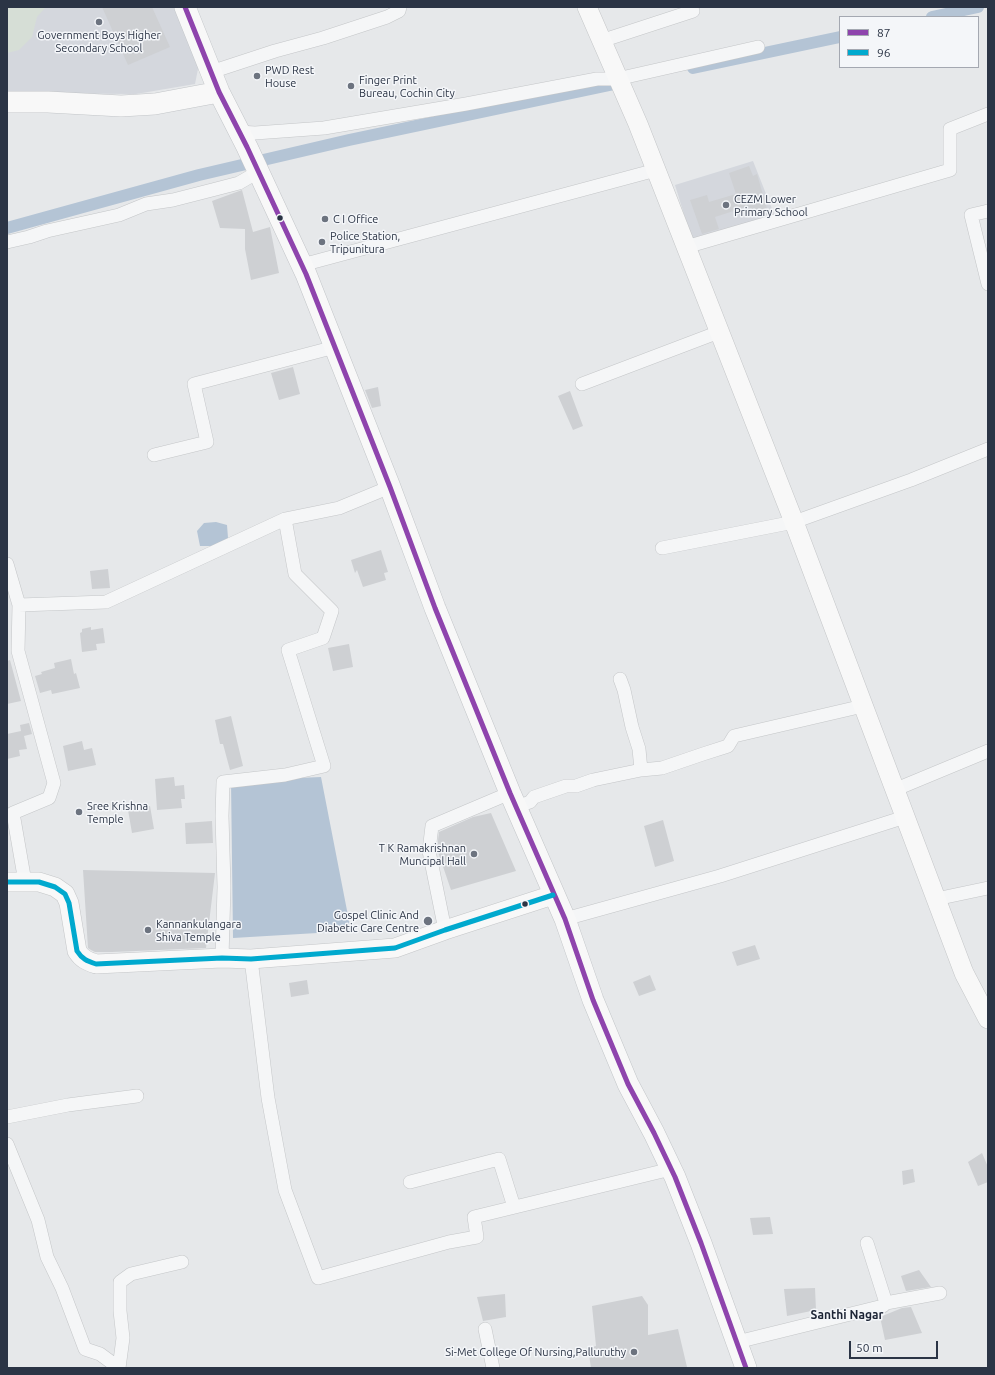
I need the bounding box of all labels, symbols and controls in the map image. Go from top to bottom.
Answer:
legend [839,16,979,68]
marker: Government Boys Higher Secondary School [94,17,104,27]
text: 87 [877,26,891,39]
place label: Government Boys Higher Secondary School [37,28,161,54]
text: 96 [877,46,891,59]
place label: PWD Rest House [265,63,314,89]
marker: PWD Rest House [252,71,262,81]
place label: Finger Print Bureau, Cochin City [359,73,455,99]
marker: Finger Print Bureau, Cochin City [346,81,356,91]
place label: CEZM Lower Primary School [734,192,808,218]
marker: CEZM Lower Primary School [721,200,731,210]
place label: C I Office [333,212,378,226]
unlabelled marker [275,213,285,223]
marker: C I Office [320,214,330,224]
place label: Police Station, Tripunitura [330,229,400,255]
marker: Police Station, Tripunitura [317,237,327,247]
place label: Sree Krishna Temple [87,799,148,825]
marker: Sree Krishna Temple [74,807,84,817]
place label: T K Ramakrishnan Muncipal Hall [379,841,466,867]
marker: T K Ramakrishnan Muncipal Hall [469,849,479,859]
unlabelled marker [520,899,530,909]
place label: Gospel Clinic And Diabetic Care Centre [317,908,419,934]
marker: Gospel Clinic And Diabetic Care Centre [422,915,434,927]
place label: Kannankulangara Shiva Temple [156,917,241,943]
marker: Kannankulangara Shiva Temple [143,925,153,935]
district label: Santhi Nagar [811,1308,883,1322]
scale bar [851,1333,940,1359]
text: 50 m [856,1341,883,1354]
place label: Si-Met College Of Nursing,Palluruthy [445,1345,626,1359]
marker: Si-Met College Of Nursing,Palluruthy [629,1347,639,1357]

